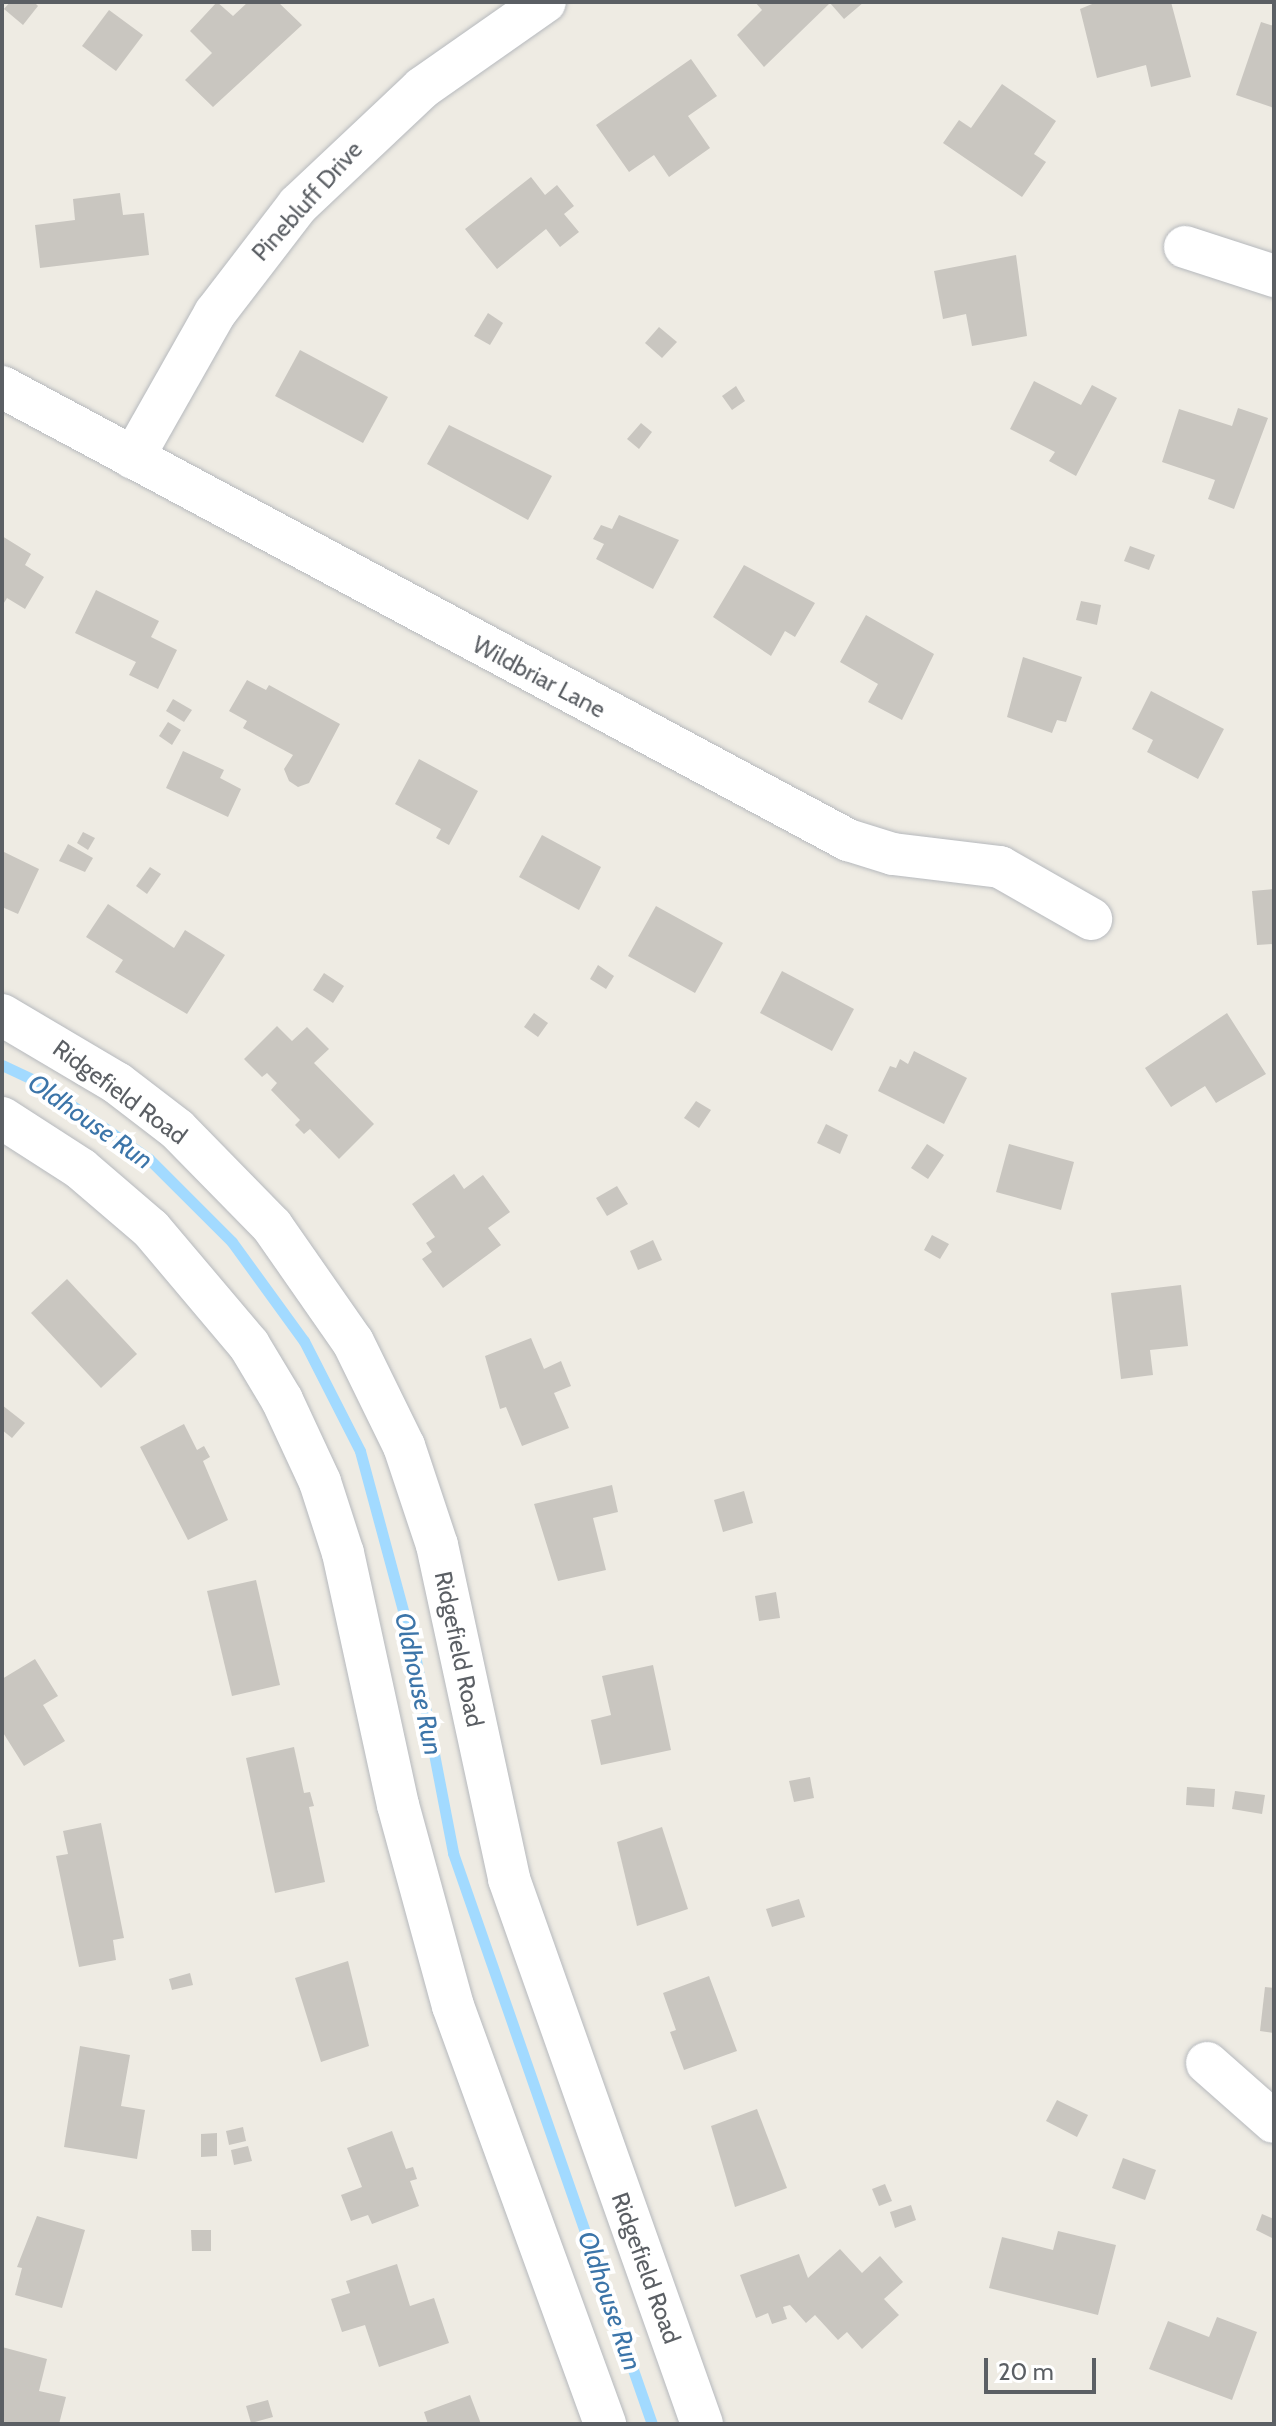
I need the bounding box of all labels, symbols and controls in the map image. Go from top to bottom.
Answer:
street label: Pinebluff Drive [246,135,368,267]
street label: Wildbriar Lane [468,630,610,724]
street label: Ridgefield Road [47,1034,193,1150]
water label: Oldhouse Run [22,1068,158,1176]
street label: Ridgefield Road [428,1568,490,1730]
water label: Oldhouse Run [388,1610,448,1758]
street label: Ridgefield Road [605,2189,687,2347]
water label: Oldhouse Run [571,2227,647,2375]
scale bar [988,2342,1100,2392]
text: 20 m [998,2357,1054,2386]

